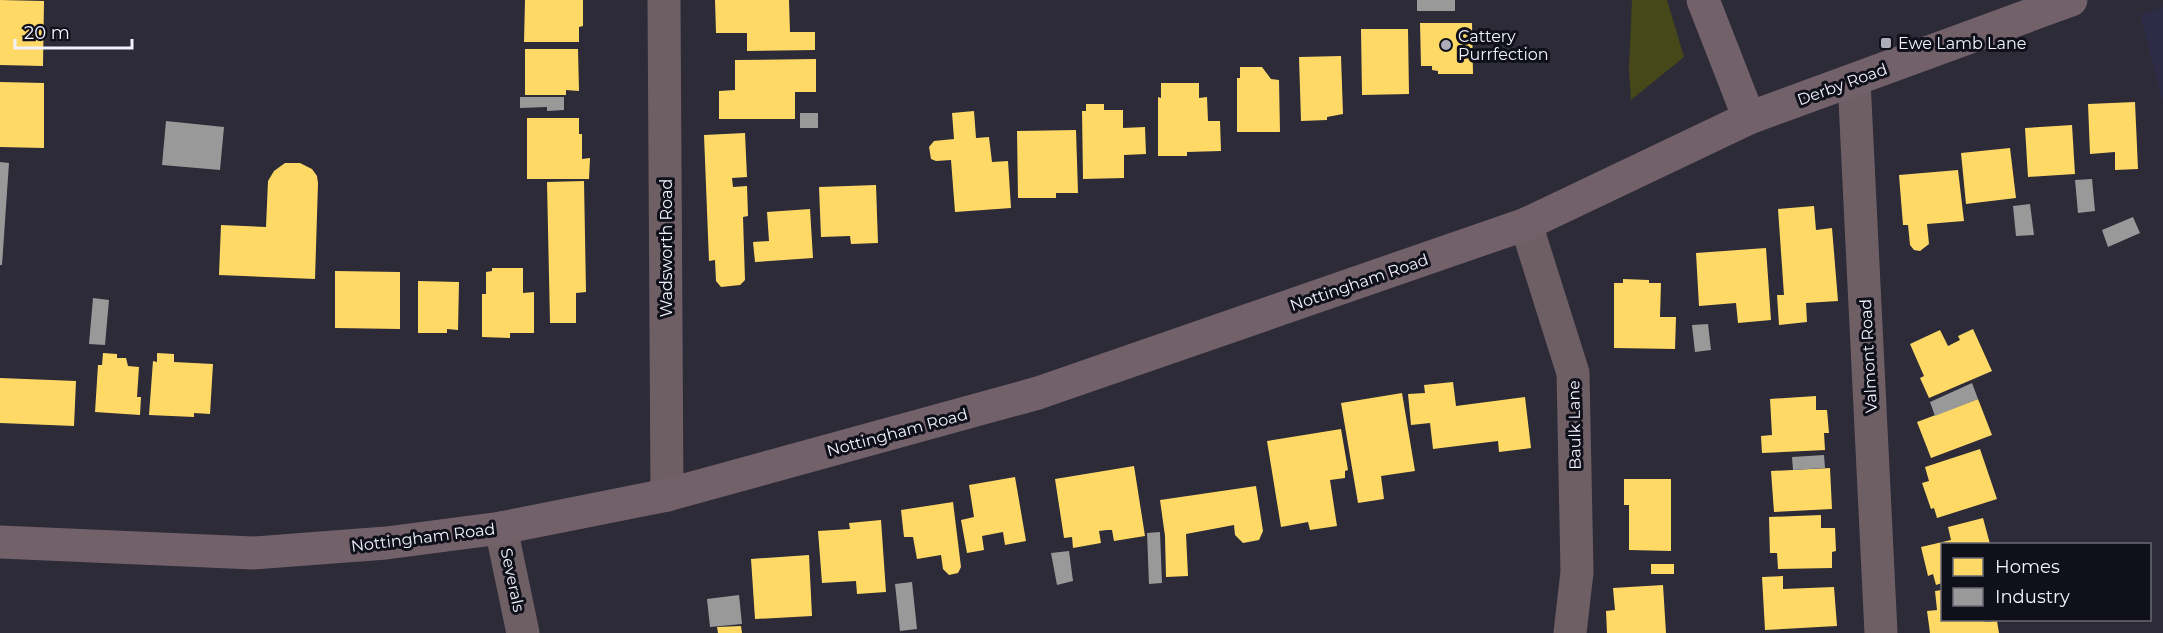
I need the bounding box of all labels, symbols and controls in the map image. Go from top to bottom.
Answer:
scale bar [15,12,132,50]
text: 20 m [24,22,70,44]
place label: Cattery Purrfection [1458,27,1549,64]
place label: Ewe Lamb Lane [1898,34,2026,53]
marker: Ewe Lamb Lane [1879,36,1893,50]
marker: Cattery Purrfection [1439,38,1453,52]
street label: Derby Road [1795,59,1890,110]
street label: Wadsworth Road [657,179,676,317]
street label: Nottingham Road [1287,250,1431,315]
street label: Valmont Road [1856,298,1881,414]
street label: Baulk Lane [1564,380,1585,470]
street label: Nottingham Road [825,405,970,460]
street label: Nottingham Road [350,519,496,556]
legend [1941,543,2151,621]
street label: Severals [496,546,529,614]
text: Homes [1995,556,2060,578]
text: Industry [1995,586,2070,608]

